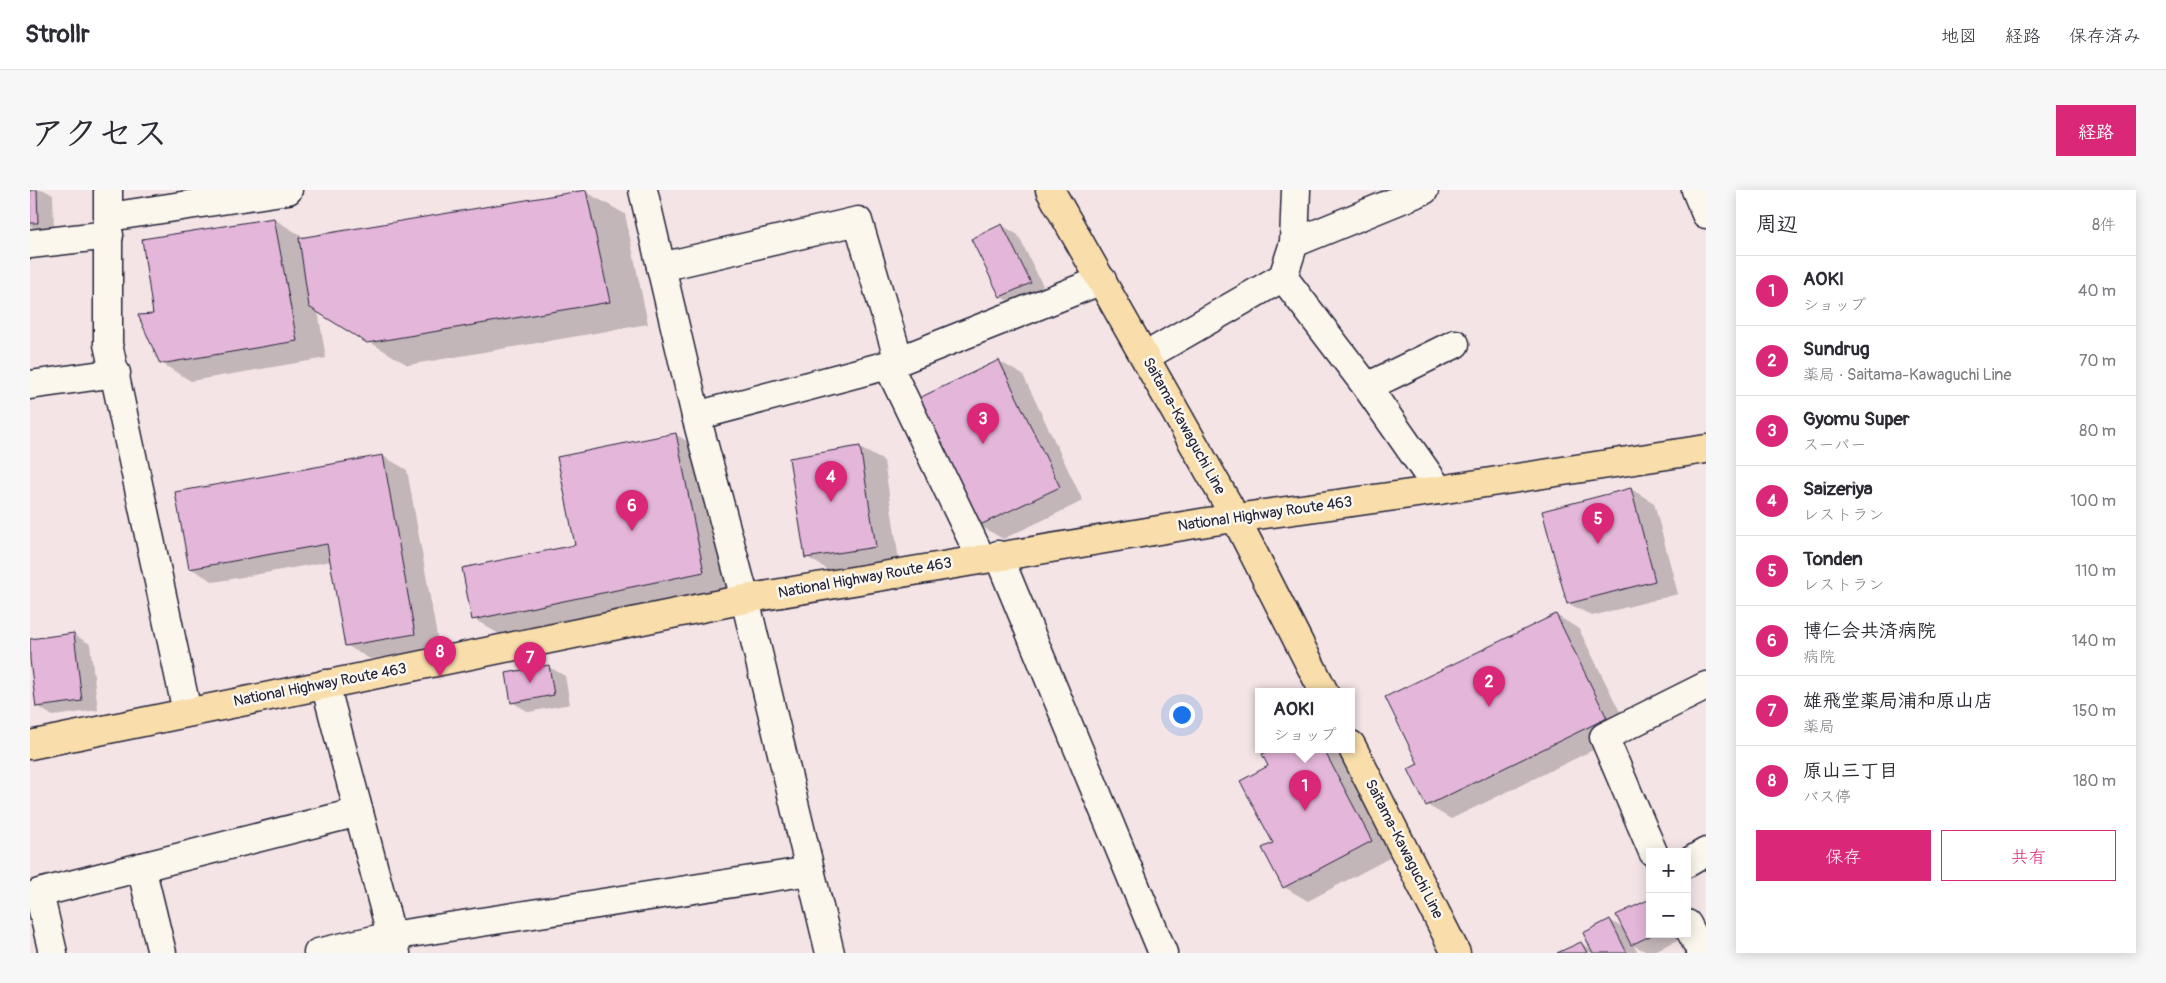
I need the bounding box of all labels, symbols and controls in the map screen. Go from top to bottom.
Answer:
text: Strollr [25,20,90,49]
text: 地図 [1941,25,1977,48]
text: 経路 [2005,25,2041,48]
text: 保存済み [2069,25,2141,48]
button: 経路 [2056,105,2136,156]
text: アクセス [30,112,168,156]
text: 周辺 [1756,211,1798,238]
text: 8件 [2092,215,2116,235]
text: AOKI [1803,267,1844,291]
text: 1 [1769,281,1775,301]
text: 40 m [2078,281,2116,301]
text: ショップ [1803,295,1866,315]
text: Sundrug [1803,337,1870,361]
text: 2 [1768,351,1776,371]
text: 70 m [2079,351,2116,371]
street label: Saitama-Kawaguchi Line [1138,354,1230,498]
text: 薬局 · Saitama-Kawaguchi Line [1803,365,2011,385]
pin: 3 [967,403,999,444]
text: Gyomu Super [1803,407,1910,431]
text: 3 [1768,421,1776,441]
text: 80 m [2079,421,2116,441]
text: スーパー [1803,435,1866,455]
pin: 4 [815,461,847,502]
text: Saizeriya [1803,477,1873,501]
pin: 6 [616,490,648,531]
text: 4 [1767,491,1777,511]
text: 100 m [2070,491,2116,511]
street label: National Highway Route 463 [1177,492,1353,536]
pin: 5 [1582,503,1614,544]
text: レストラン [1803,505,1884,525]
text: Tonden [1803,547,1863,571]
street label: National Highway Route 463 [777,553,953,603]
text: 5 [1768,561,1776,581]
text: 110 m [2075,561,2116,581]
text: レストラン [1803,575,1884,595]
text: 博仁会共済病院 [1803,619,1936,643]
text: 6 [1767,631,1777,651]
text: 140 m [2072,631,2116,651]
pin: 8 [424,636,456,677]
pin: 7 [514,642,546,683]
text: 病院 [1803,647,1835,667]
street label: National Highway Route 463 [232,659,408,711]
pin: 2 [1473,666,1505,707]
popup [1255,688,1355,753]
text: 雄飛堂薬局浦和原山店 [1803,689,1993,713]
text: AOKI [1273,697,1315,721]
text: 7 [1768,701,1776,721]
text: 150 m [2072,701,2116,721]
your location [1169,702,1195,728]
text: 薬局 [1803,717,1835,737]
text: ショップ [1273,725,1337,745]
text: 原山三丁目 [1803,759,1898,783]
pin: 1 [1289,770,1321,811]
text: 8 [1768,771,1776,791]
text: 180 m [2073,771,2116,791]
street label: Saitama-Kawaguchi Line [1361,776,1448,922]
text: バス停 [1803,787,1851,807]
button: 保存 [1756,830,1931,881]
button: 共有 [1941,830,2116,881]
map controls [1646,848,1691,938]
button: + [1646,848,1691,893]
button: − [1646,893,1691,938]

